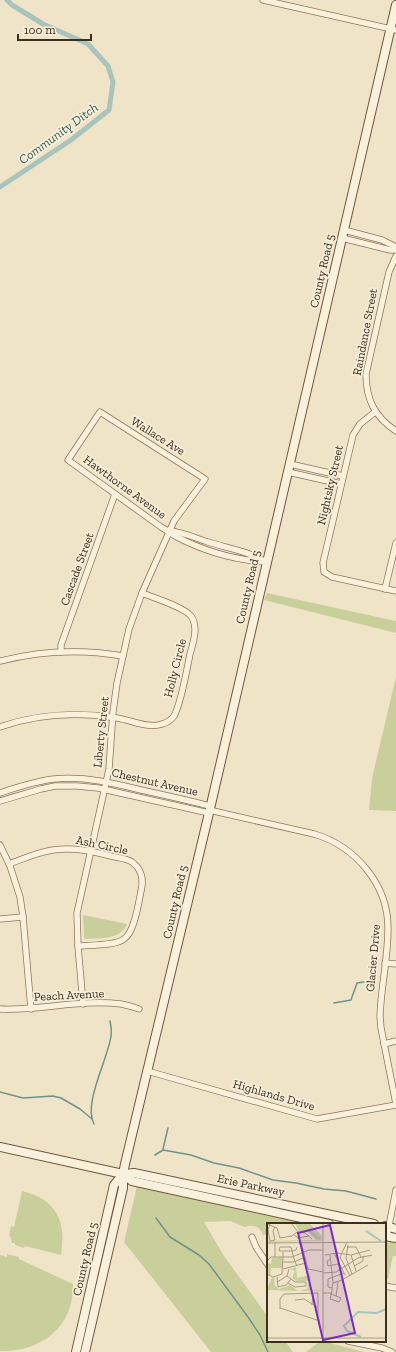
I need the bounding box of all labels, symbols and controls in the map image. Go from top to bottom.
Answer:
scale bar [18,16,91,42]
text: 100 m [24,23,56,37]
water label: Community Ditch [16,99,101,167]
street label: County Road 5 [307,233,337,309]
street label: Raindance Street [350,287,380,377]
street label: Wallace Ave [128,414,188,458]
street label: Nightsky Street [314,443,346,526]
street label: Hawthorne Avenue [81,452,169,522]
street label: Cascade Street [57,530,97,607]
street label: County Road 5 [233,549,263,625]
street label: Holly Circle [161,637,189,699]
street label: Liberty Street [90,695,112,768]
street label: Chestnut Avenue [110,765,200,799]
street label: Ash Circle [75,833,130,857]
street label: County Road 5 [160,864,190,940]
street label: Glacier Drive [363,923,383,992]
street label: Peach Avenue [33,986,105,1004]
street label: Highlands Drive [232,1077,317,1113]
street label: Erie Parkway [216,1171,287,1199]
street label: County Road 5 [70,1221,100,1297]
inset map [267,1223,386,1342]

